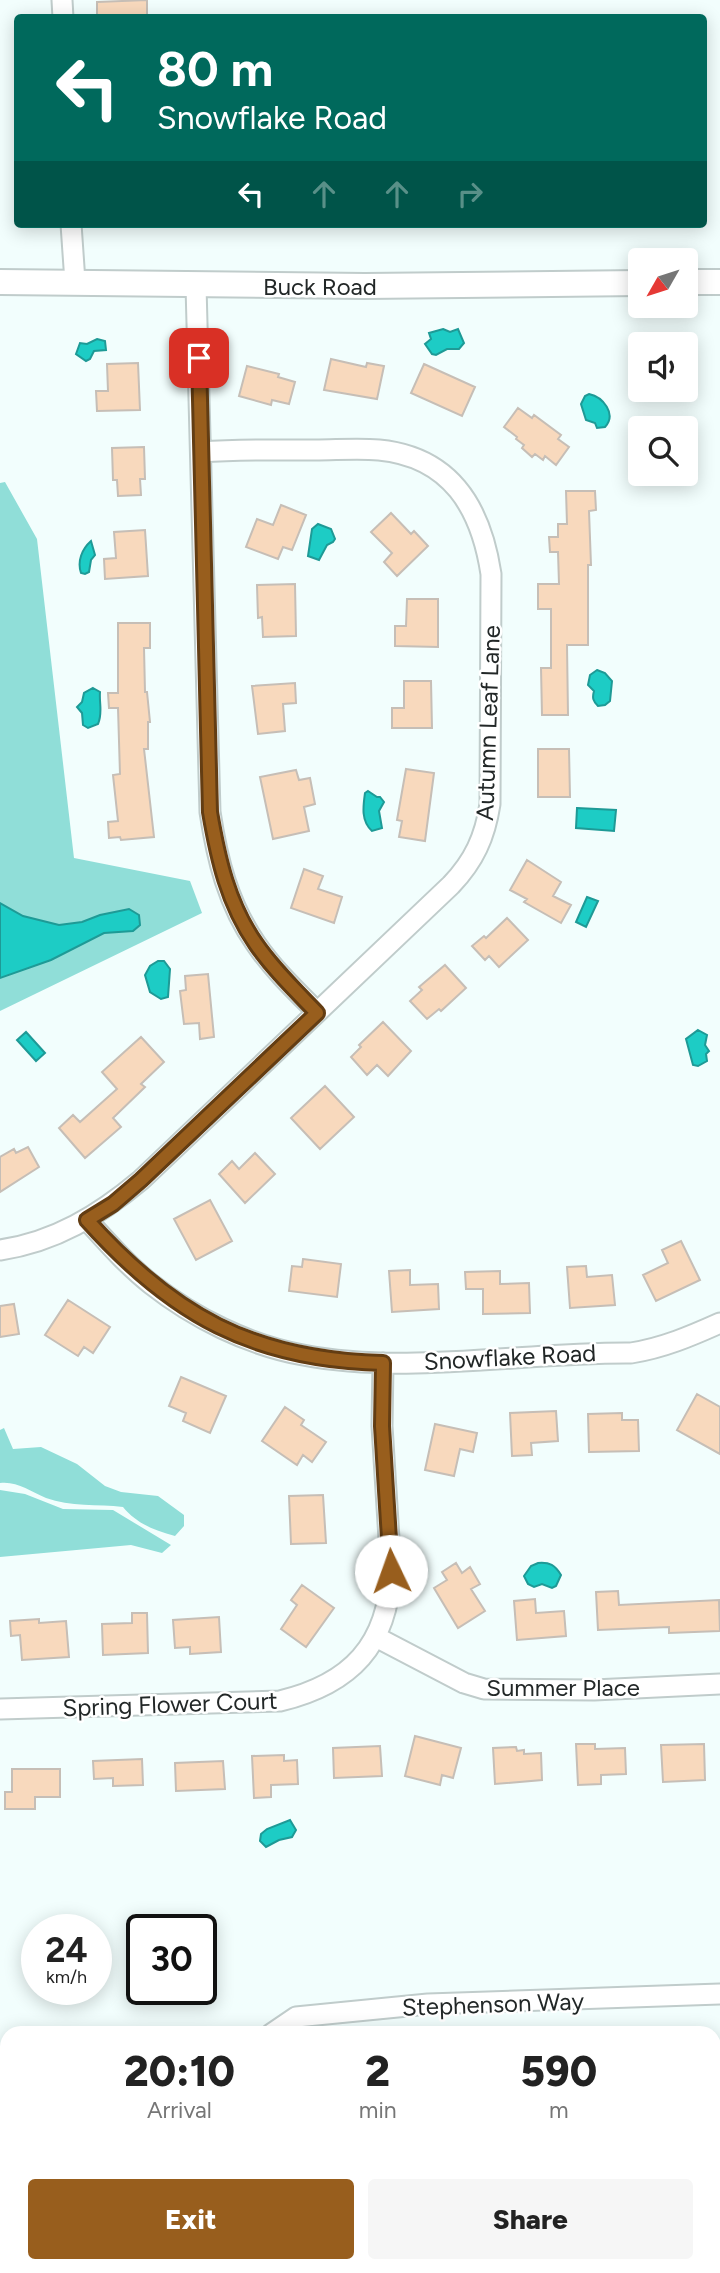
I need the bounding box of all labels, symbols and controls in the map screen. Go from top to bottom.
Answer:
text: 80 m [157,39,273,98]
icon: left [42,42,133,133]
text: Snowflake Road [157,99,387,137]
icon: left [232,175,270,213]
icon: ahead [305,175,343,213]
icon: ahead [378,175,416,213]
icon: right [451,175,489,213]
north arrow [628,248,698,318]
map controls [628,248,698,486]
street label: Buck Road [263,272,377,301]
pin [169,328,229,388]
button: sound [628,332,698,402]
icon: arrive [180,339,218,377]
button: search [628,416,698,486]
street label: Autumn Leaf Lane [470,625,506,821]
street label: Snowflake Road [423,1338,597,1376]
position arrow [354,1534,428,1608]
street label: Summer Place [486,1673,640,1702]
street label: Spring Flower Court [62,1686,278,1722]
speed limit sign: 30 [126,1914,217,2005]
text: 24 [45,1929,88,1971]
text: km/h [46,1966,87,1988]
street label: Stephenson Way [401,1986,585,2022]
text: 20:10 [124,2046,235,2097]
text: 2 [365,2046,390,2097]
text: 590 [521,2046,597,2097]
text: Arrival [147,2096,212,2124]
text: min [359,2096,397,2124]
text: m [549,2096,569,2124]
button: Exit [28,2179,354,2259]
button: Share [368,2179,693,2259]

